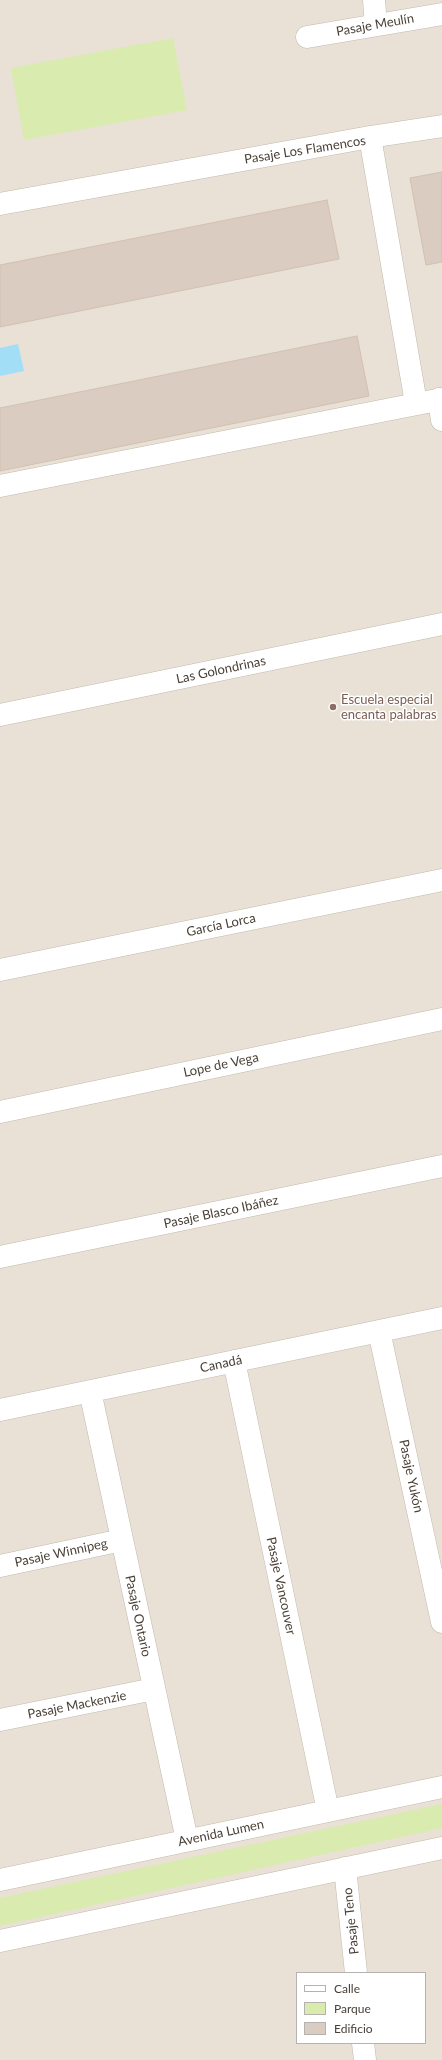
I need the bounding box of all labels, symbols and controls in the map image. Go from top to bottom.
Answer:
street label: Pasaje Meulín [335,10,415,40]
street label: Pasaje Los Flamencos [243,133,367,167]
street label: Las Golondrinas [175,653,267,687]
place label: Escuela especial encanta palabras [341,692,437,723]
marker: Escuela especial encanta palabras [328,702,338,712]
street label: García Lorca [185,910,257,940]
street label: Lope de Vega [182,1049,260,1081]
street label: Pasaje Blasco Ibáñez [162,1192,280,1232]
street label: Canadá [199,1352,243,1376]
street label: Pasaje Yukón [396,1438,426,1514]
street label: Pasaje Winnipeg [13,1536,109,1570]
street label: Pasaje Vancouver [263,1536,299,1636]
street label: Pasaje Ontario [122,1574,154,1658]
street label: Pasaje Mackenzie [26,1688,128,1722]
street label: Avenida Lumen [177,1816,265,1850]
street label: Pasaje Teno [340,1887,362,1955]
legend [296,1972,426,2044]
text: Calle [334,1981,360,1996]
text: Parque [334,2001,371,2016]
text: Edificio [334,2021,373,2036]

